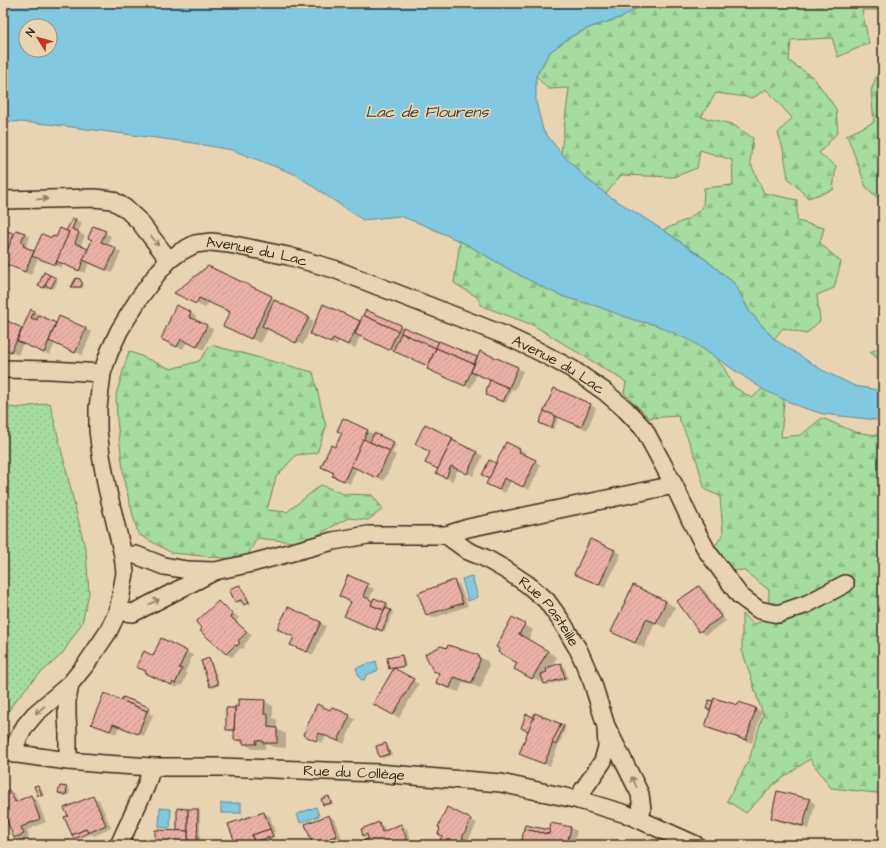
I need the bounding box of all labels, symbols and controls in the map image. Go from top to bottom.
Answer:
north arrow [18,18,58,58]
text: N [22,25,39,40]
water label: Lac de Flourens [365,101,490,123]
one-way arrow [35,195,48,203]
street label: Avenue du Lac [205,231,310,272]
one-way arrow [150,235,159,246]
street label: Avenue du Lac [509,330,609,400]
street label: Rue Pasteille [514,571,584,651]
one-way arrow [148,598,160,606]
one-way arrow [35,706,46,715]
street label: Rue du Collège [303,760,406,787]
one-way arrow [630,776,637,788]

